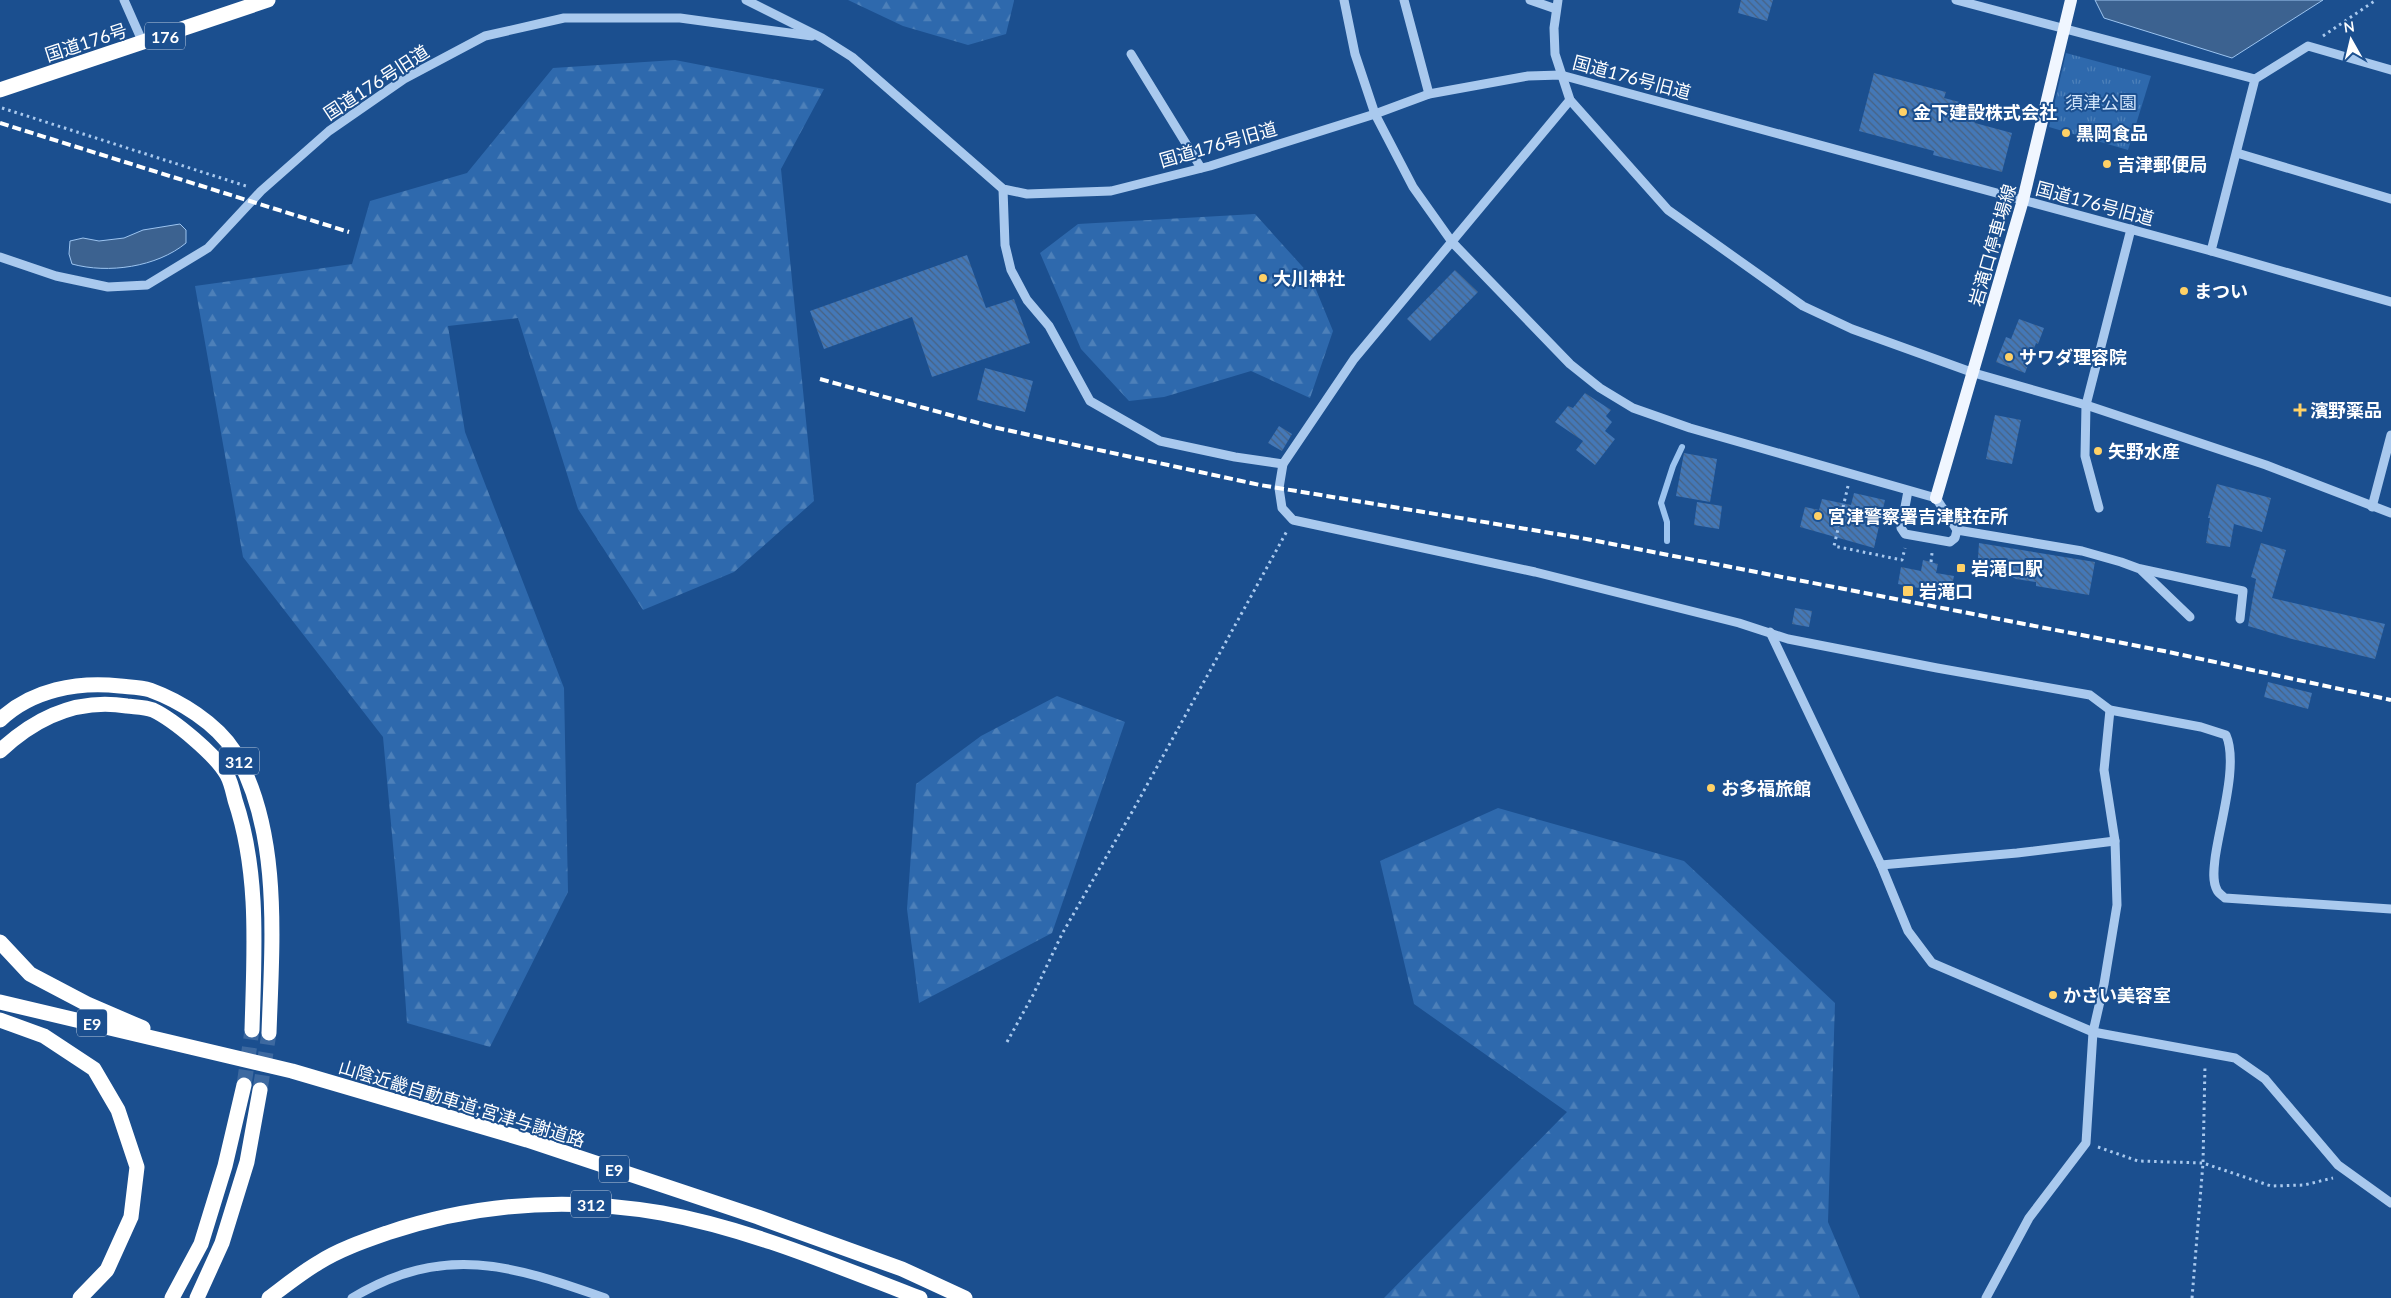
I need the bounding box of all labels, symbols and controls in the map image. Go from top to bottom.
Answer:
north arrow [2326,15,2376,65]
text: N [2343,17,2356,36]
street label: 国道176号 [42,18,130,66]
road number: 176 [145,22,185,50]
street label: 国道176号旧道 [319,40,433,124]
street label: 国道176号旧道 [1571,51,1693,103]
park label: 須津公園 [2065,91,2137,113]
place label: 金下建設株式会社 [1913,101,2057,123]
marker: 金下建設株式会社 [1897,106,1909,118]
street label: 国道176号旧道 [1157,117,1279,171]
place label: 黒岡食品 [2076,122,2148,144]
marker: 黒岡食品 [2060,127,2072,139]
place label: 吉津郵便局 [2117,153,2207,175]
marker: 吉津郵便局 [2101,158,2113,170]
street label: 国道176号旧道 [2034,177,2156,229]
street label: 岩滝口停車場線 [1964,181,2020,309]
place label: 大川神社 [1273,267,1345,289]
marker: 大川神社 [1257,272,1269,284]
place label: まつい [2194,280,2248,302]
marker: まつい [2178,285,2190,297]
place label: サワダ理容院 [2019,346,2127,368]
marker: サワダ理容院 [2003,351,2015,363]
place label: 濱野薬品 [2310,399,2382,421]
marker: 濱野薬品 [2294,404,2306,416]
place label: 矢野水産 [2108,440,2180,462]
marker: 矢野水産 [2092,445,2104,457]
place label: 宮津警察署吉津駐在所 [1828,505,2008,527]
marker: 宮津警察署吉津駐在所 [1812,510,1824,522]
place label: 岩滝口駅 [1971,557,2043,579]
marker: 岩滝口駅 [1955,562,1967,574]
place label: 岩滝口 [1919,580,1973,602]
marker: 岩滝口 [1901,584,1915,598]
road number: 312 [219,748,259,774]
place label: お多福旅館 [1721,777,1811,799]
marker: お多福旅館 [1705,782,1717,794]
place label: かさい美容室 [2063,984,2171,1006]
marker: かさい美容室 [2047,989,2059,1001]
road number: E9 [77,1010,107,1036]
street label: 山陰近畿自動車道;宮津与謝道路 [336,1055,588,1151]
road number: E9 [599,1156,629,1182]
road number: 312 [571,1190,611,1218]

